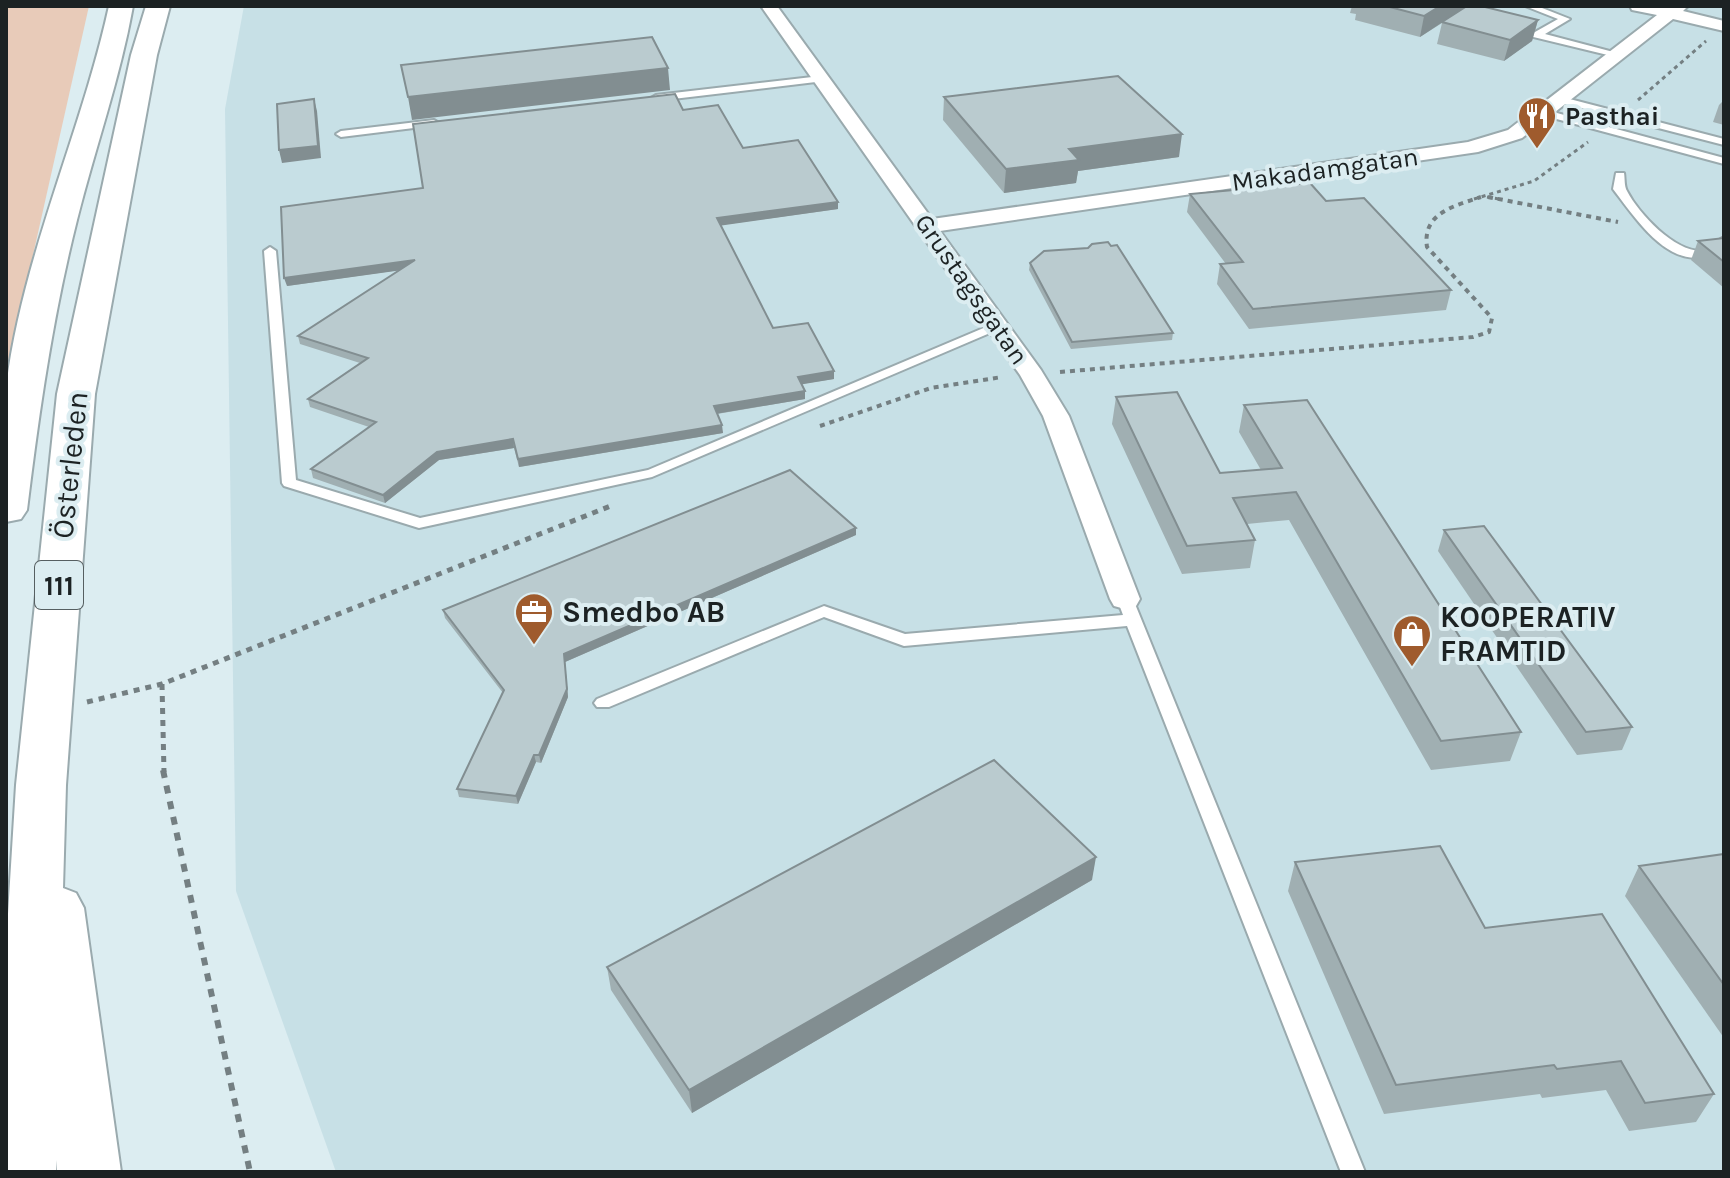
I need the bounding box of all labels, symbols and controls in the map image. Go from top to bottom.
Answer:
restaurant icon: Pasthai [1516,95,1558,150]
place label: Pasthai [1565,101,1659,132]
street label: Makadamgatan [1230,141,1420,198]
street label: Grustagsgatan [908,208,1035,371]
street label: Österleden [44,390,96,540]
road number: 111 [35,561,83,609]
office icon: Smedbo AB [513,591,555,646]
place label: Smedbo AB [562,594,725,630]
place label: KOOPERATIV FRAMTID [1440,599,1615,669]
shop icon: KOOPERATIV FRAMTID [1391,613,1433,668]

